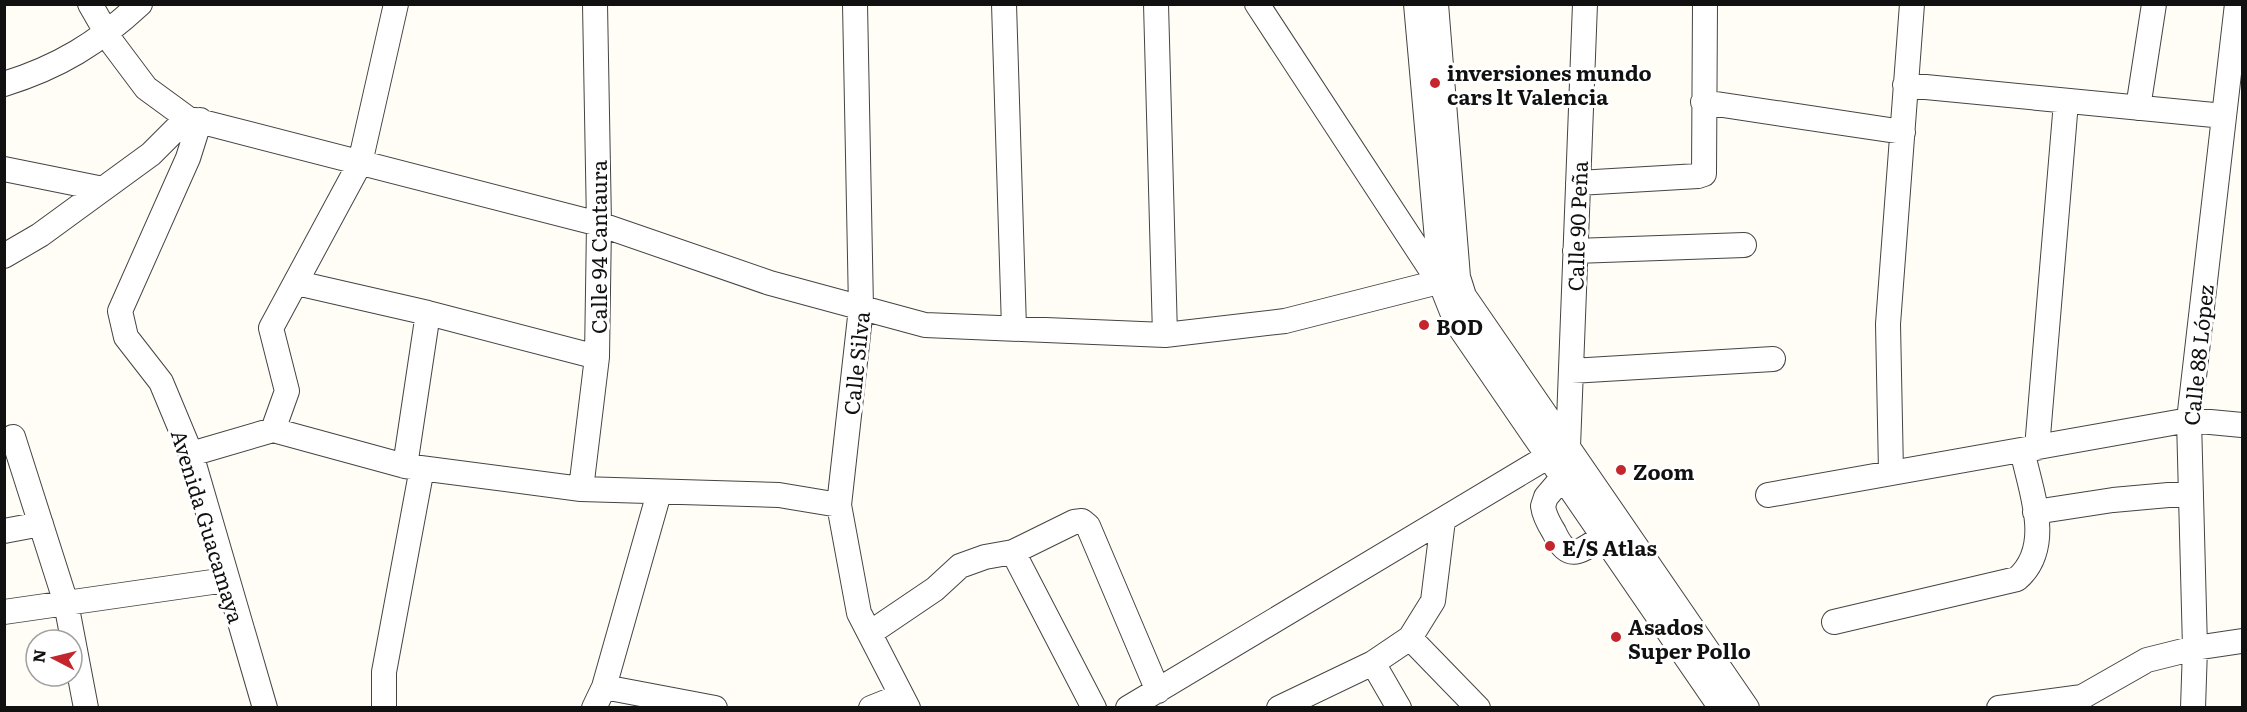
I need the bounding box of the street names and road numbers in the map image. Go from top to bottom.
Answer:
street label: Calle 94 Cantaura [582,159,613,334]
street label: Calle 90 Peña [1558,160,1594,292]
street label: Calle 88 López [2174,283,2220,427]
street label: Calle Silva [834,309,876,416]
street label: Avenida Guacamaya [165,425,253,627]

